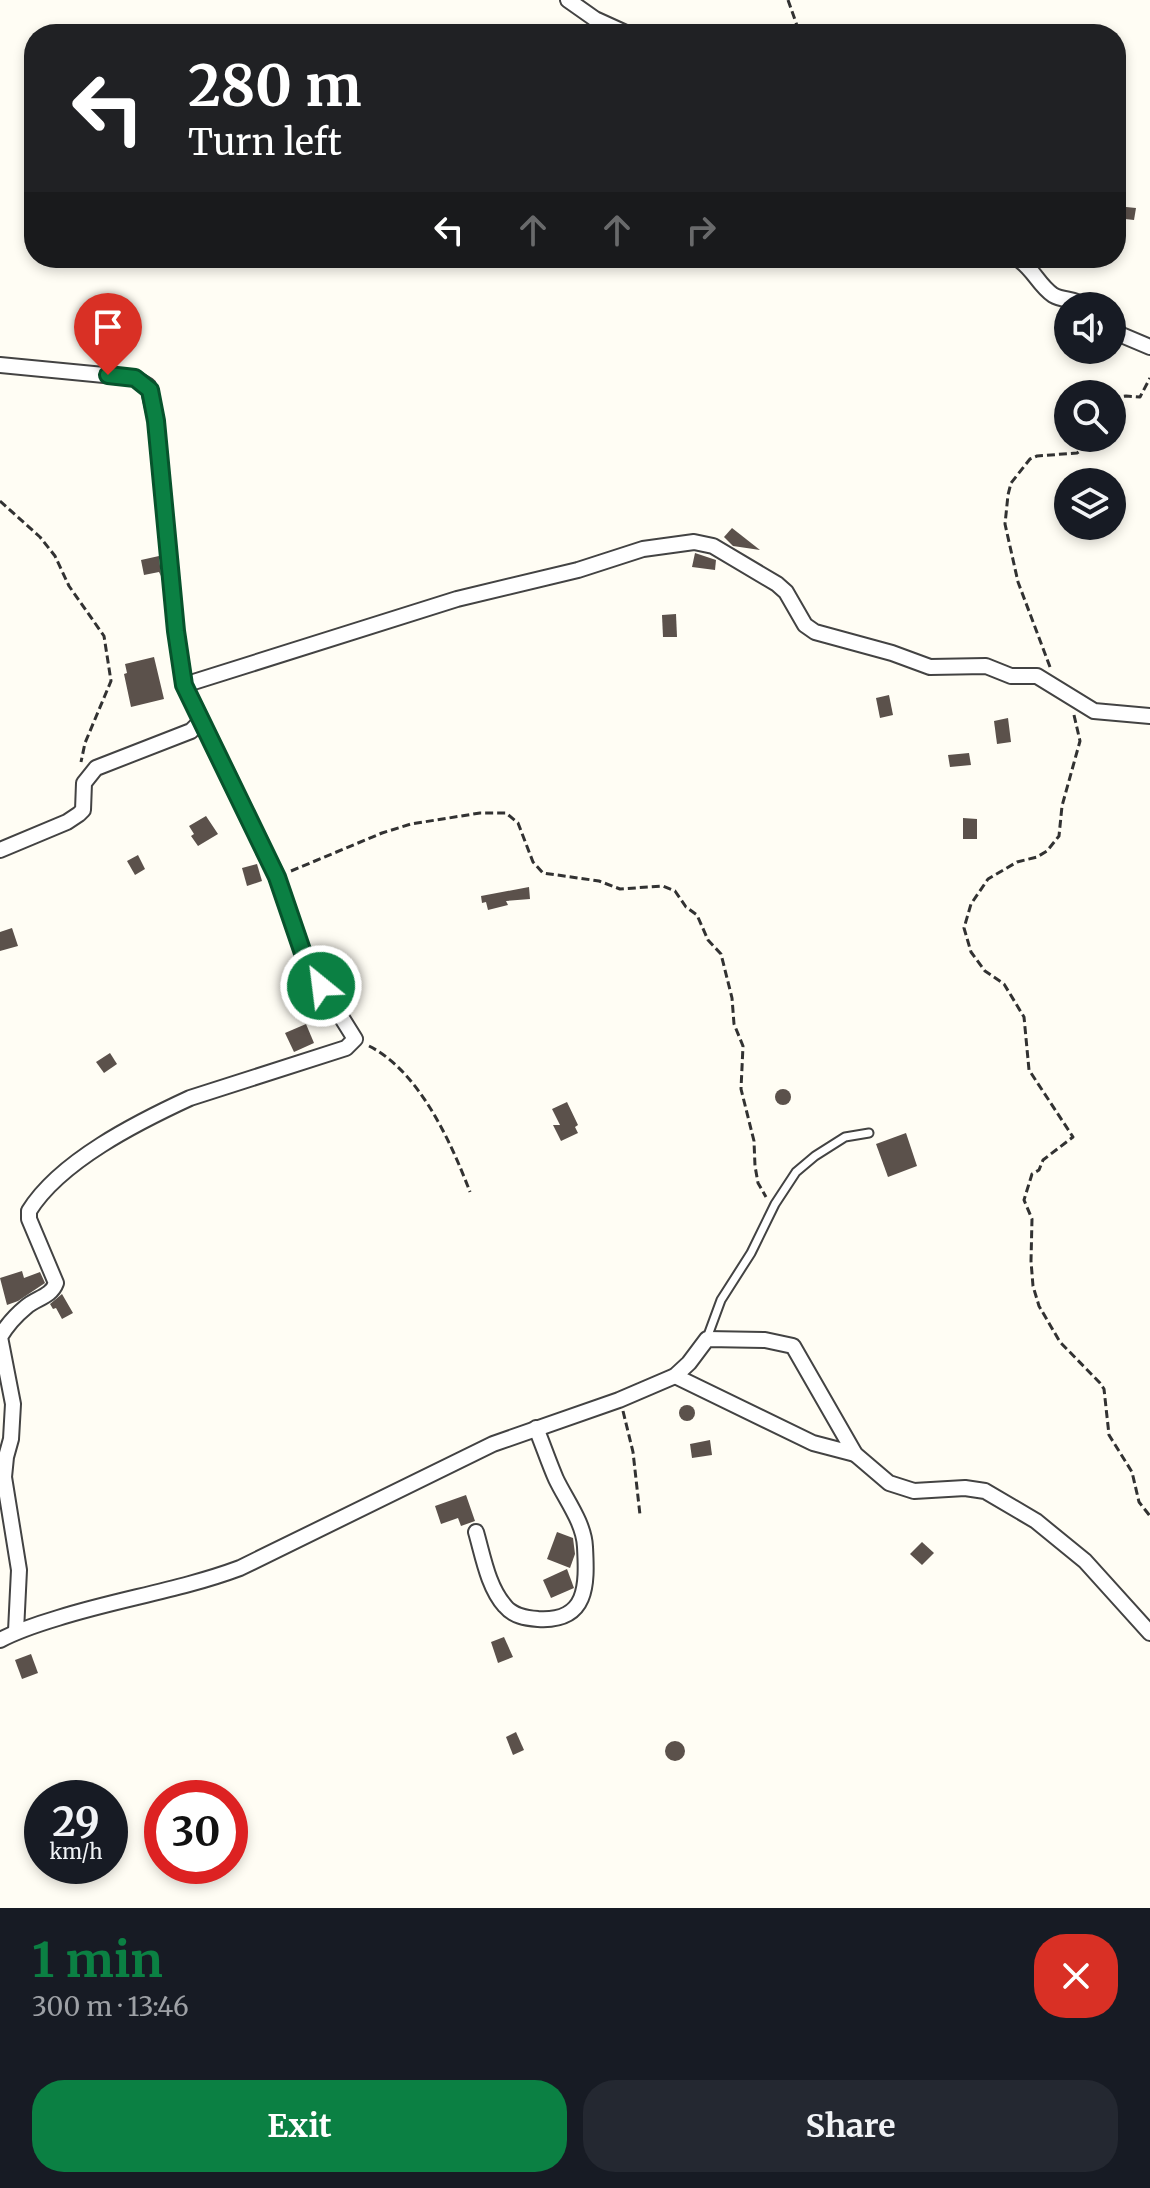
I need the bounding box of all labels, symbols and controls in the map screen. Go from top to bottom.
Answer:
text: 280 m [188,51,362,121]
icon: left [56,56,160,160]
text: Turn left [188,120,342,165]
icon: left [427,208,471,252]
icon: ahead [511,208,555,252]
icon: ahead [595,208,639,252]
icon: right [679,208,723,252]
map controls [1054,292,1126,540]
button: sound [1054,292,1126,364]
pin [74,293,142,375]
icon: arrive [86,305,130,349]
button: search [1054,380,1126,452]
button: layers [1054,468,1126,540]
position arrow [279,944,363,1028]
speed limit sign: 30 [144,1780,248,1884]
text: 29 [52,1797,100,1847]
text: km/h [50,1839,102,1864]
text: 1 min [32,1930,163,1990]
button: close [1034,1934,1118,2018]
text: 300 m · 13:46 [32,1990,189,2023]
button: Exit [32,2080,567,2172]
button: Share [583,2080,1118,2172]

